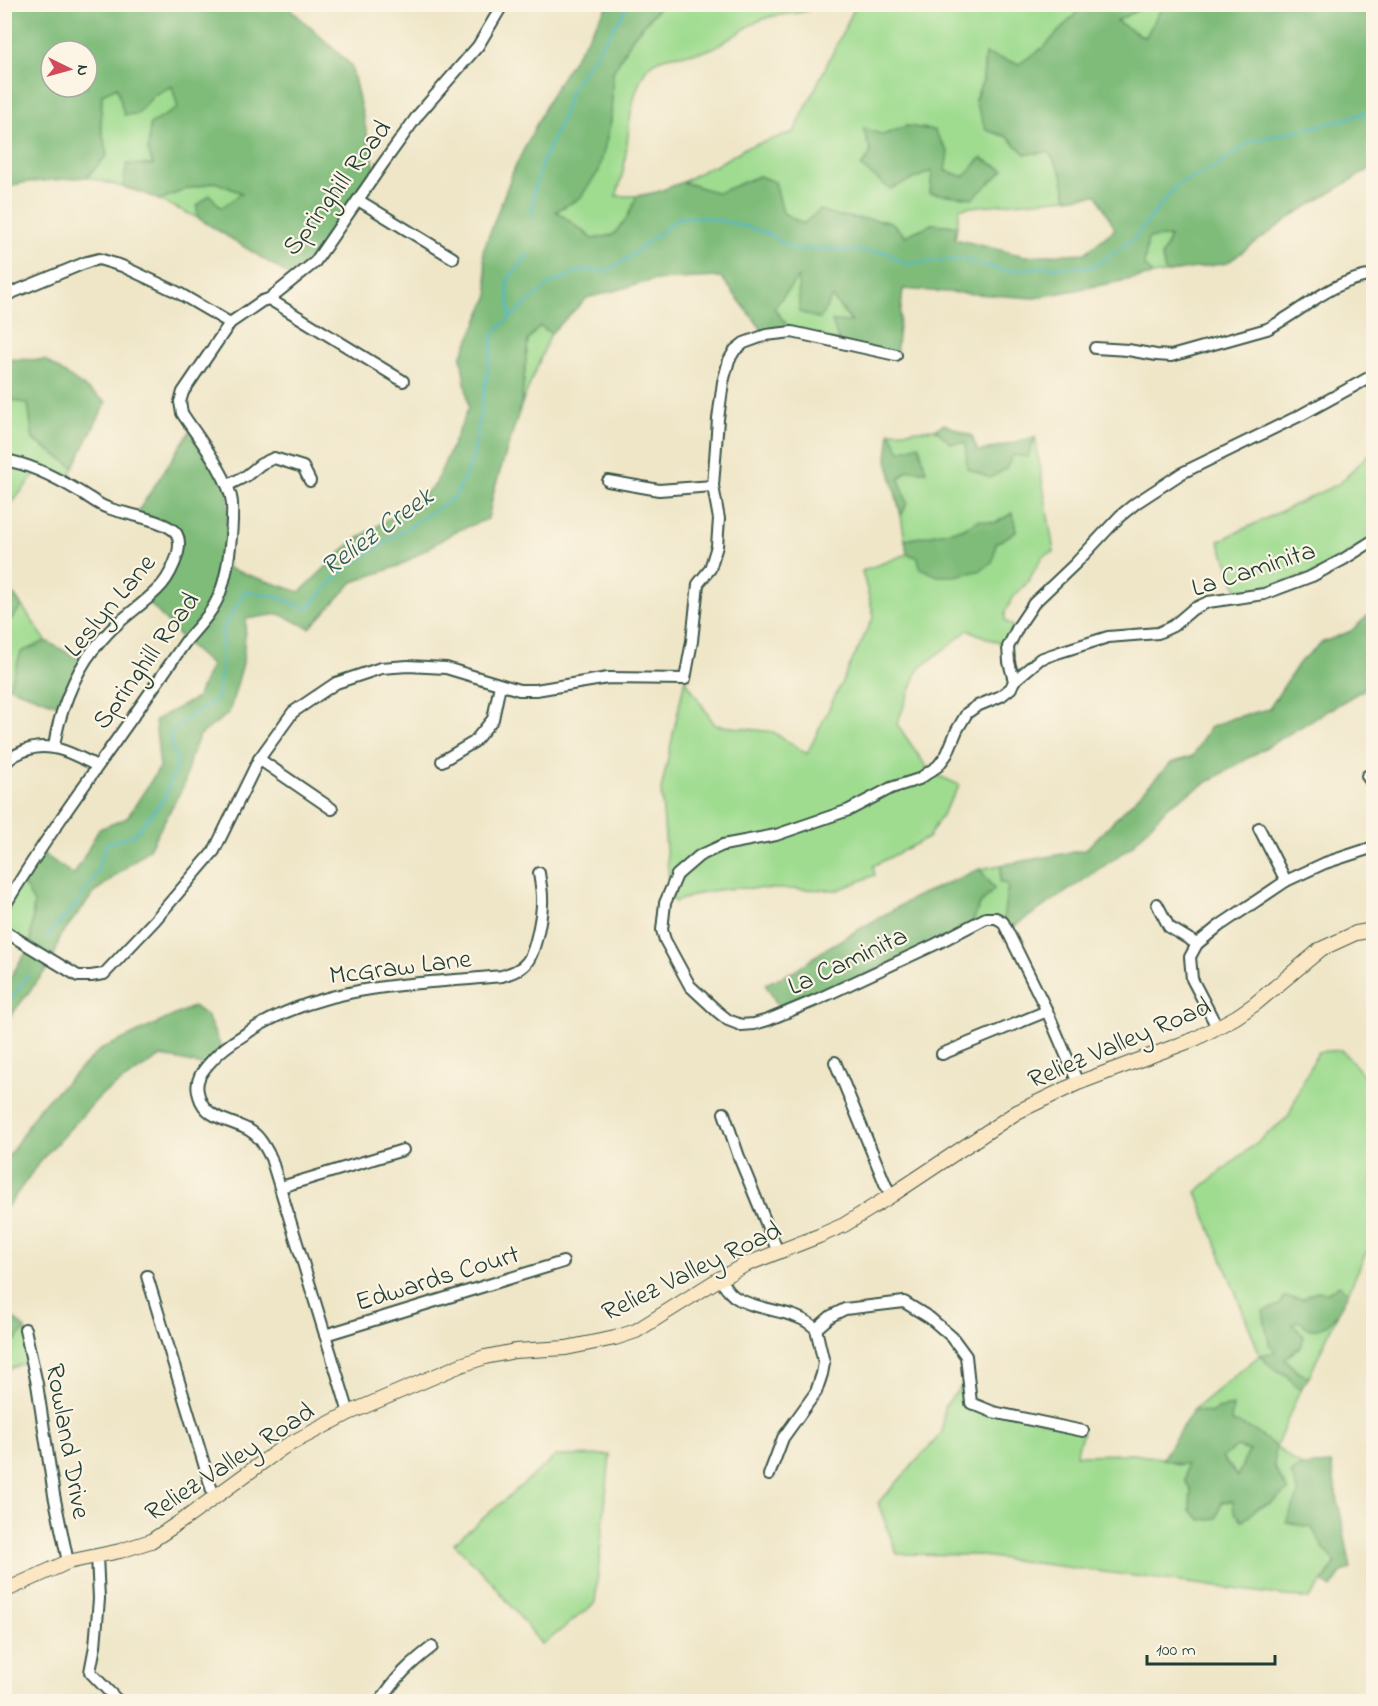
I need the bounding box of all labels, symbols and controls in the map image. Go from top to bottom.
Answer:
north arrow [39,39,99,99]
text: N [70,64,94,77]
street label: Springhill Road [274,112,402,265]
water label: Reliez Creek [313,477,444,588]
street label: La Caminita [1187,532,1321,609]
street label: Leslyn Lane [56,545,167,667]
street label: Springhill Road [84,585,210,738]
street label: La Caminita [782,917,914,1007]
street label: McGraw Lane [327,940,474,997]
street label: Reliez Valley Road [1022,988,1218,1100]
street label: Reliez Valley Road [596,1212,789,1333]
street label: Edwards Court [351,1236,525,1323]
street label: Rowland Drive [34,1361,100,1523]
street label: Reliez Valley Road [138,1393,323,1533]
scale bar [1147,1628,1274,1666]
text: 100 m [1156,1638,1196,1664]

